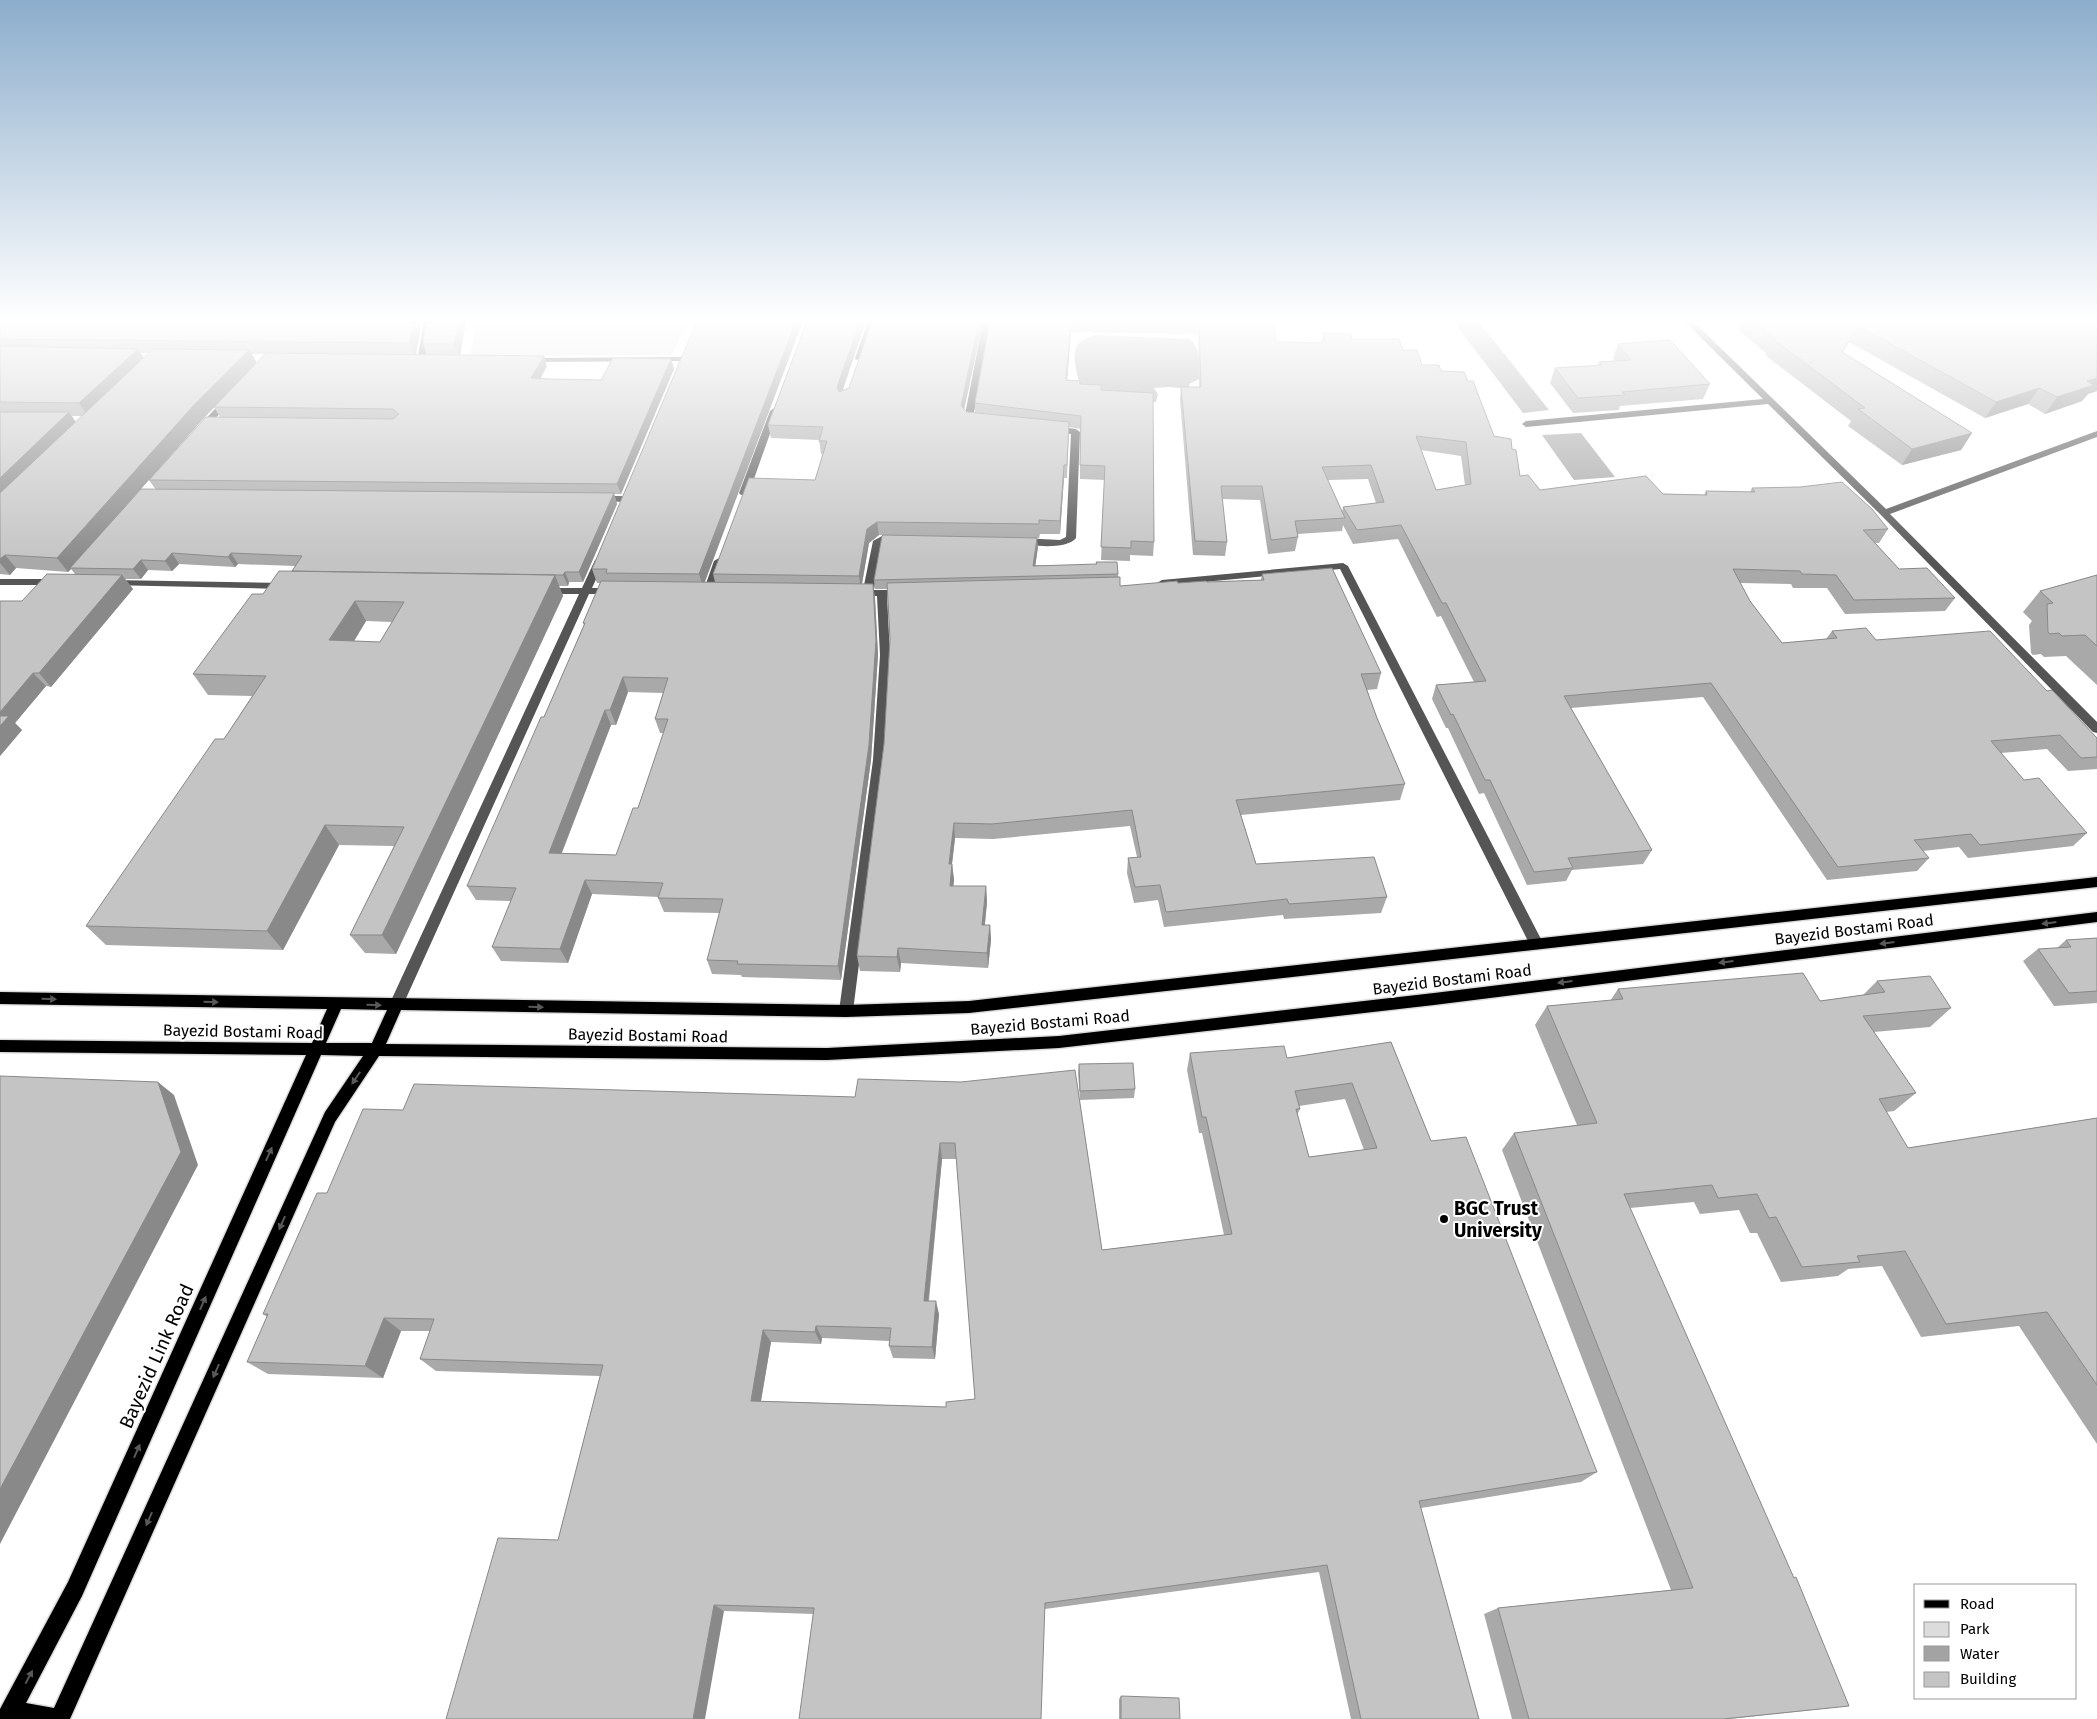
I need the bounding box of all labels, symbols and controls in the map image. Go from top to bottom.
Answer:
street label: Bayezid Bostami Road [1773,910,1935,949]
one-way arrow [2040,919,2056,927]
one-way arrow [1879,939,1895,947]
one-way arrow [1718,959,1734,967]
street label: Bayezid Bostami Road [1371,960,1533,999]
one-way arrow [1556,979,1572,987]
one-way arrow [41,995,57,1003]
one-way arrow [203,998,219,1006]
one-way arrow [366,1001,382,1009]
one-way arrow [528,1003,544,1011]
street label: Bayezid Bostami Road [969,1006,1131,1039]
street label: Bayezid Bostami Road [163,1021,323,1042]
street label: Bayezid Bostami Road [568,1025,728,1046]
one-way arrow [351,1072,361,1085]
one-way arrow [265,1147,273,1161]
place label: BGC Trust University [1454,1197,1542,1242]
marker: BGC Trust University [1438,1213,1450,1225]
one-way arrow [278,1216,286,1230]
street label: Bayezid Link Road [114,1280,199,1432]
one-way arrow [199,1296,207,1310]
one-way arrow [211,1364,219,1378]
one-way arrow [133,1444,141,1458]
one-way arrow [145,1512,153,1526]
legend [1914,1584,2077,1699]
text: Road [1960,1595,1995,1613]
text: Park [1960,1620,1990,1638]
text: Water [1960,1645,1999,1663]
one-way arrow [25,1670,34,1684]
text: Building [1960,1670,2016,1688]

